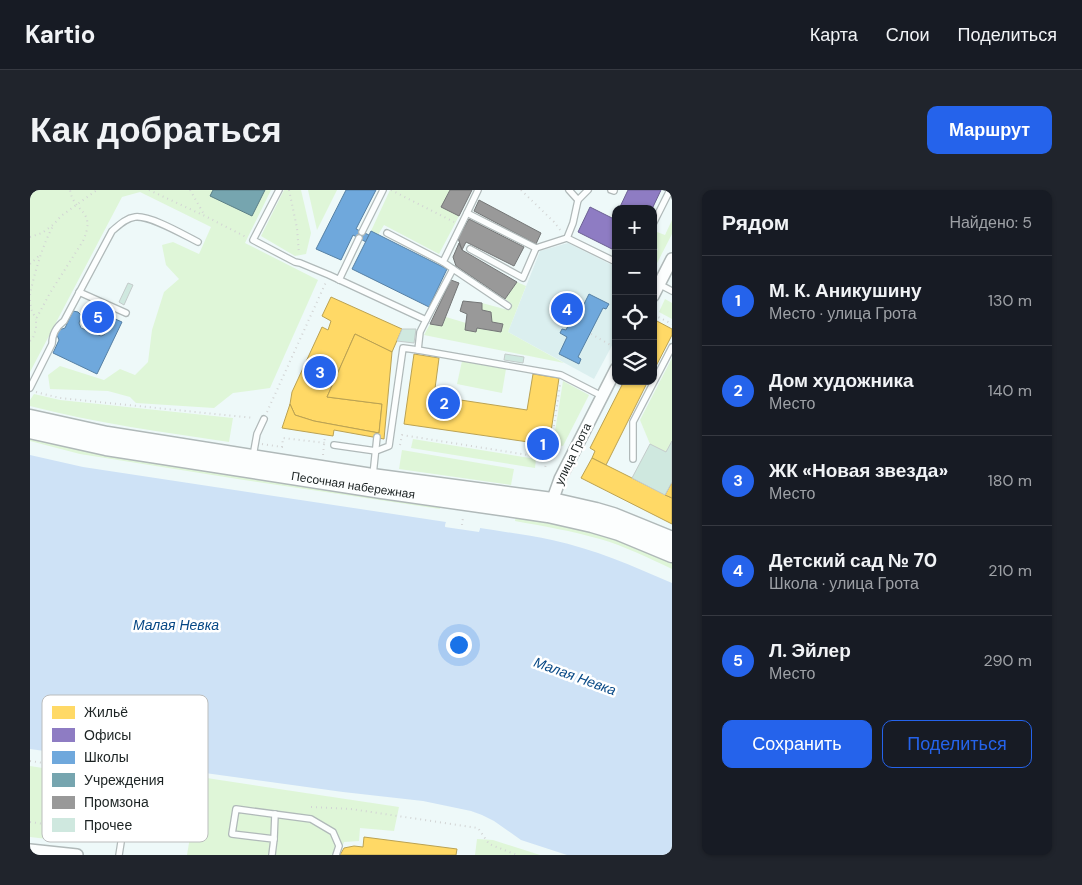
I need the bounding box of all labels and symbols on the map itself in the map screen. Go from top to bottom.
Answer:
pin: 4 [551,290,583,328]
pin: 5 [82,298,114,336]
pin: 3 [304,353,336,391]
pin: 2 [428,384,460,422]
street label: улица Грота [551,420,595,488]
pin: 1 [527,425,559,463]
street label: Песочная набережная [290,468,416,503]
water label: Малая Невка [133,616,219,634]
your location [446,632,472,658]
water label: Малая Невка [531,653,619,699]
legend [42,695,208,842]
text: Жильё [84,703,128,721]
text: Офисы [84,726,131,744]
text: Школы [84,748,129,766]
text: Учреждения [84,771,164,789]
text: Промзона [84,793,149,811]
text: Прочее [84,816,132,834]

